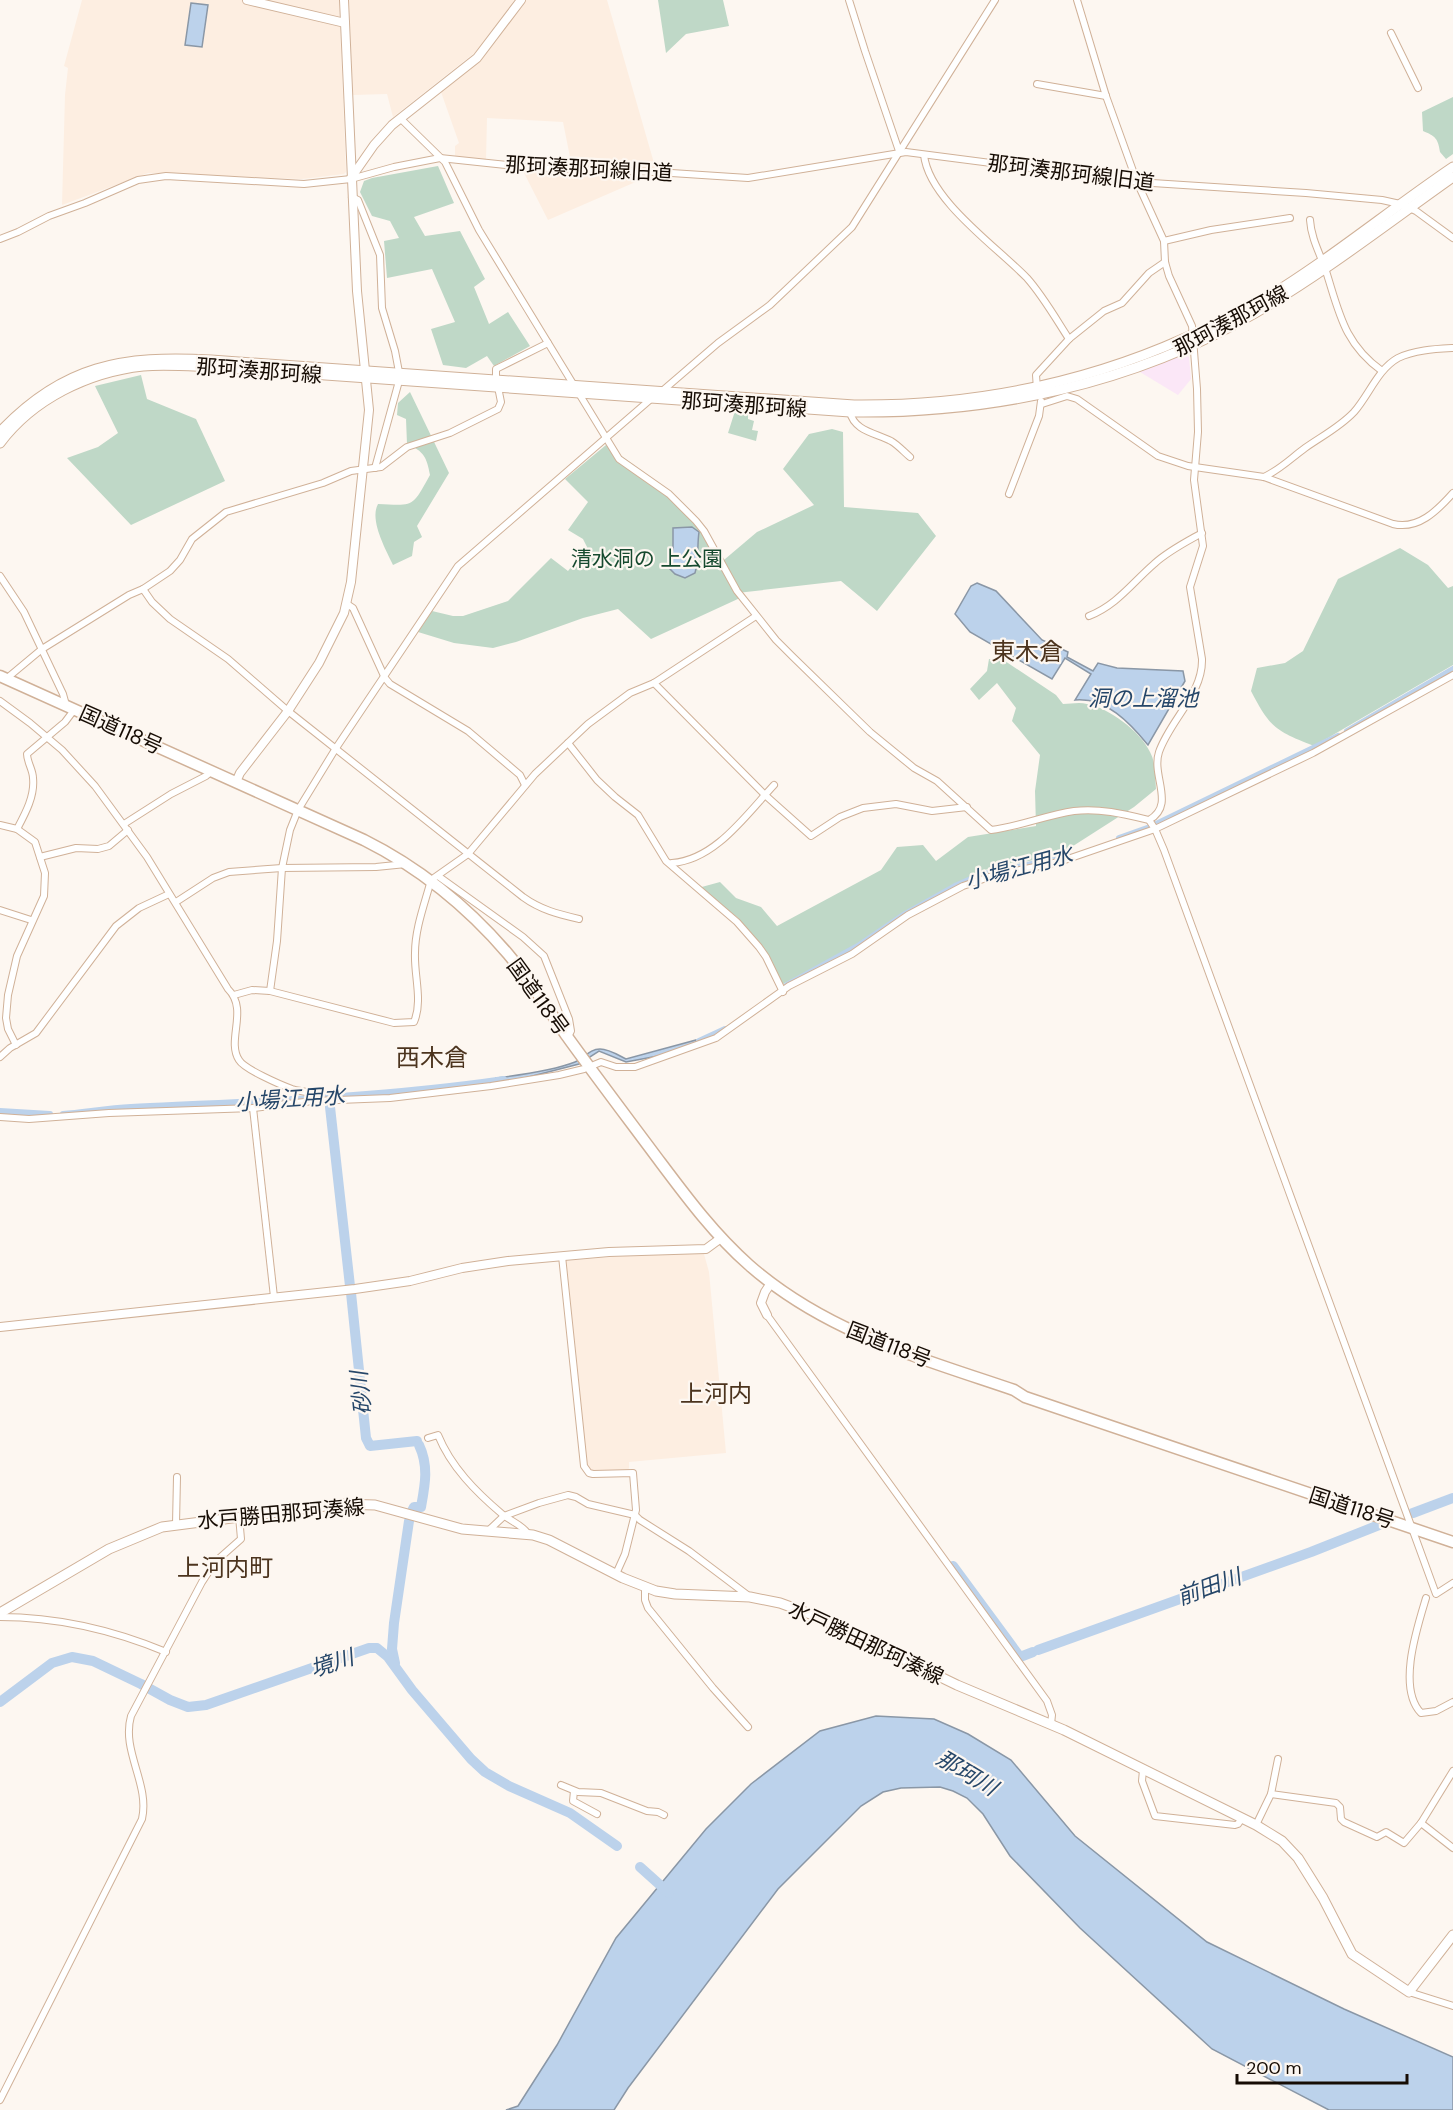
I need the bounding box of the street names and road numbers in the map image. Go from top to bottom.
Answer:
street label: 那珂湊那珂線旧道 [986,149,1156,197]
street label: 那珂湊那珂線旧道 [504,151,674,187]
street label: 那珂湊那珂線 [1169,279,1293,363]
street label: 那珂湊那珂線 [195,353,323,389]
street label: 那珂湊那珂線 [680,387,808,423]
street label: 国道118号 [75,699,167,761]
street label: 国道118号 [501,953,575,1041]
street label: 国道118号 [842,1316,936,1374]
street label: 国道118号 [1305,1481,1399,1535]
street label: 水戸勝田那珂湊線 [196,1493,366,1535]
street label: 水戸勝田那珂湊線 [784,1595,948,1691]

